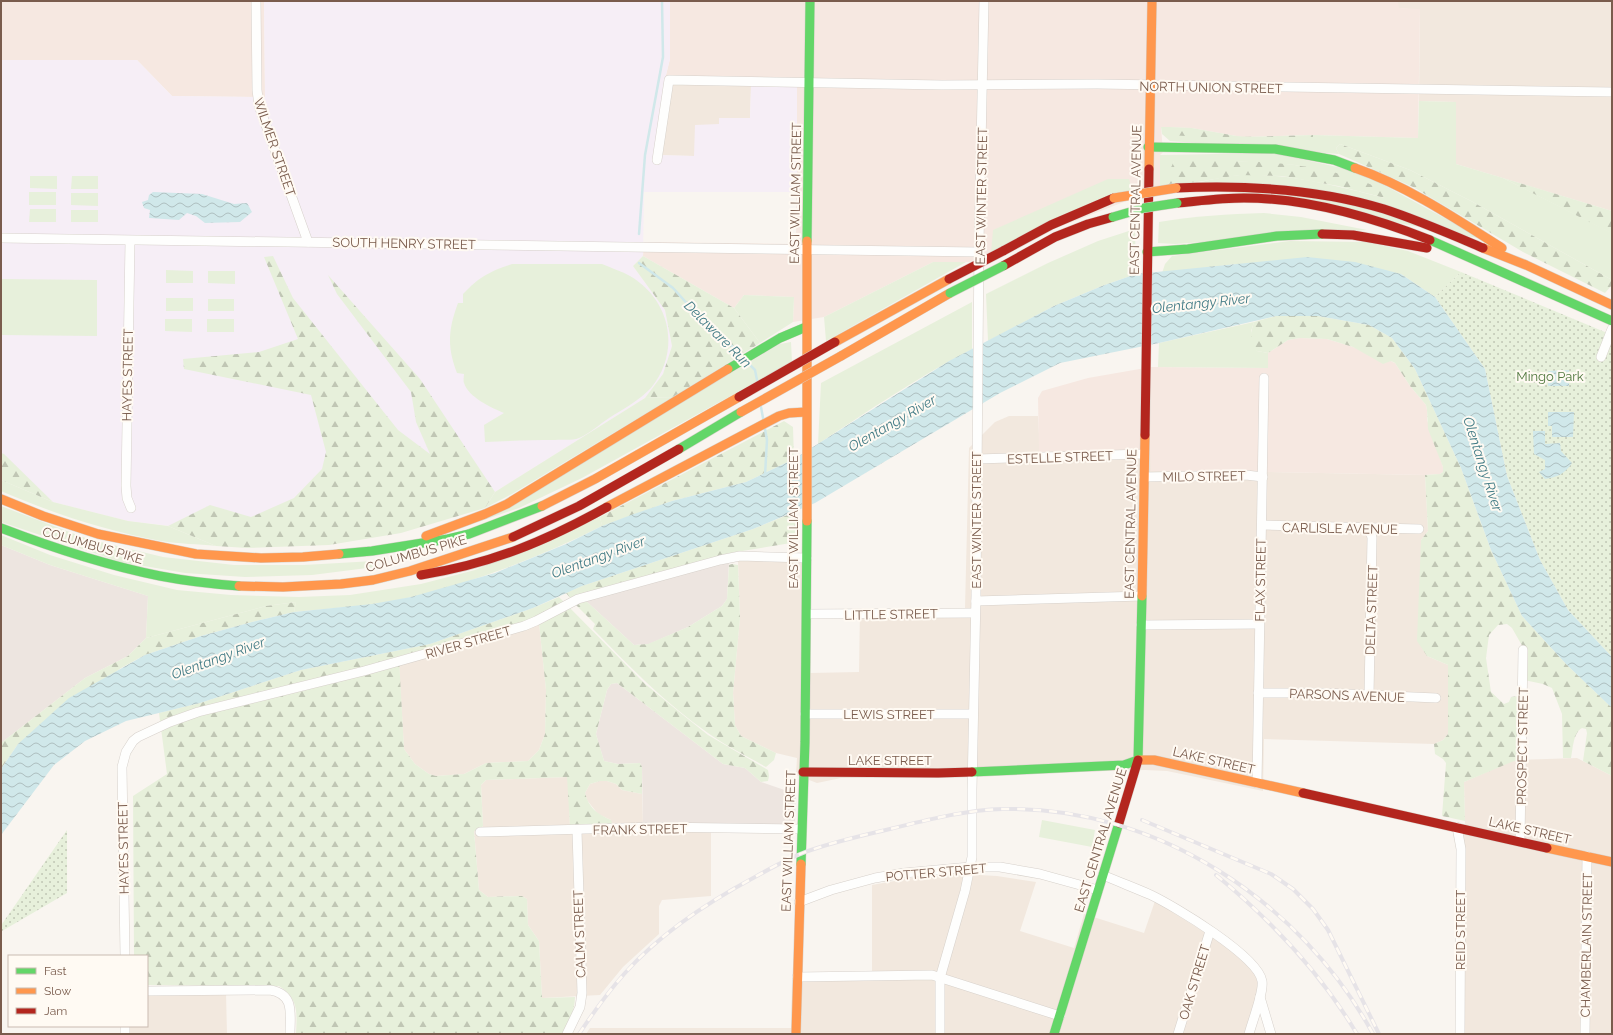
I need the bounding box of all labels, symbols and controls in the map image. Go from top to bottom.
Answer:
street label: NORTH UNION STREET [1139,79,1283,96]
street label: WILMER STREET [251,96,299,199]
street label: EAST WILLIAM STREET [787,122,804,264]
street label: EAST CENTRAL AVENUE [1127,125,1144,275]
street label: EAST WINTER STREET [973,127,990,265]
street label: SOUTH HENRY STREET [332,235,476,252]
water label: Olentangy River [1151,290,1252,316]
water label: Delaware Run [681,297,755,371]
street label: HAYES STREET [119,328,136,422]
park label: Mingo Park [1516,369,1584,384]
water label: Olentangy River [845,391,940,455]
water label: Olentangy River [1460,415,1506,514]
street label: EAST WILLIAM STREET [786,447,801,589]
street label: ESTELLE STREET [1007,448,1113,467]
street label: EAST CENTRAL AVENUE [1122,449,1139,599]
street label: EAST WINTER STREET [969,451,984,589]
street label: MILO STREET [1162,468,1246,485]
street label: CARLISLE AVENUE [1282,520,1398,537]
street label: COLUMBUS PIKE [41,524,145,567]
street label: COLUMBUS PIKE [364,532,468,575]
water label: Olentangy River [549,532,648,581]
street label: FLAX STREET [1252,538,1269,622]
street label: DELTA STREET [1362,565,1381,655]
street label: LITTLE STREET [844,606,938,623]
street label: RIVER STREET [424,623,513,662]
water label: Olentangy River [169,633,268,682]
street label: PARSONS AVENUE [1289,686,1405,705]
street label: PROSPECT STREET [1514,687,1531,805]
street label: LEWIS STREET [843,707,935,722]
street label: LAKE STREET [1171,744,1257,777]
street label: LAKE STREET [848,753,932,768]
street label: EAST CENTRAL AVENUE [1071,766,1130,914]
street label: EAST WILLIAM STREET [779,770,798,912]
street label: HAYES STREET [115,801,132,895]
street label: LAKE STREET [1487,814,1573,847]
street label: FRANK STREET [593,821,687,838]
street label: POTTER STREET [885,861,987,884]
street label: CHAMBERLAIN STREET [1578,872,1595,1018]
street label: CALM STREET [570,890,589,978]
street label: REID STREET [1453,890,1468,970]
street label: OAK STREET [1176,943,1213,1022]
legend [8,955,148,1027]
text: Fast [44,964,67,978]
text: Slow [44,984,71,998]
text: Jam [44,1004,67,1018]

